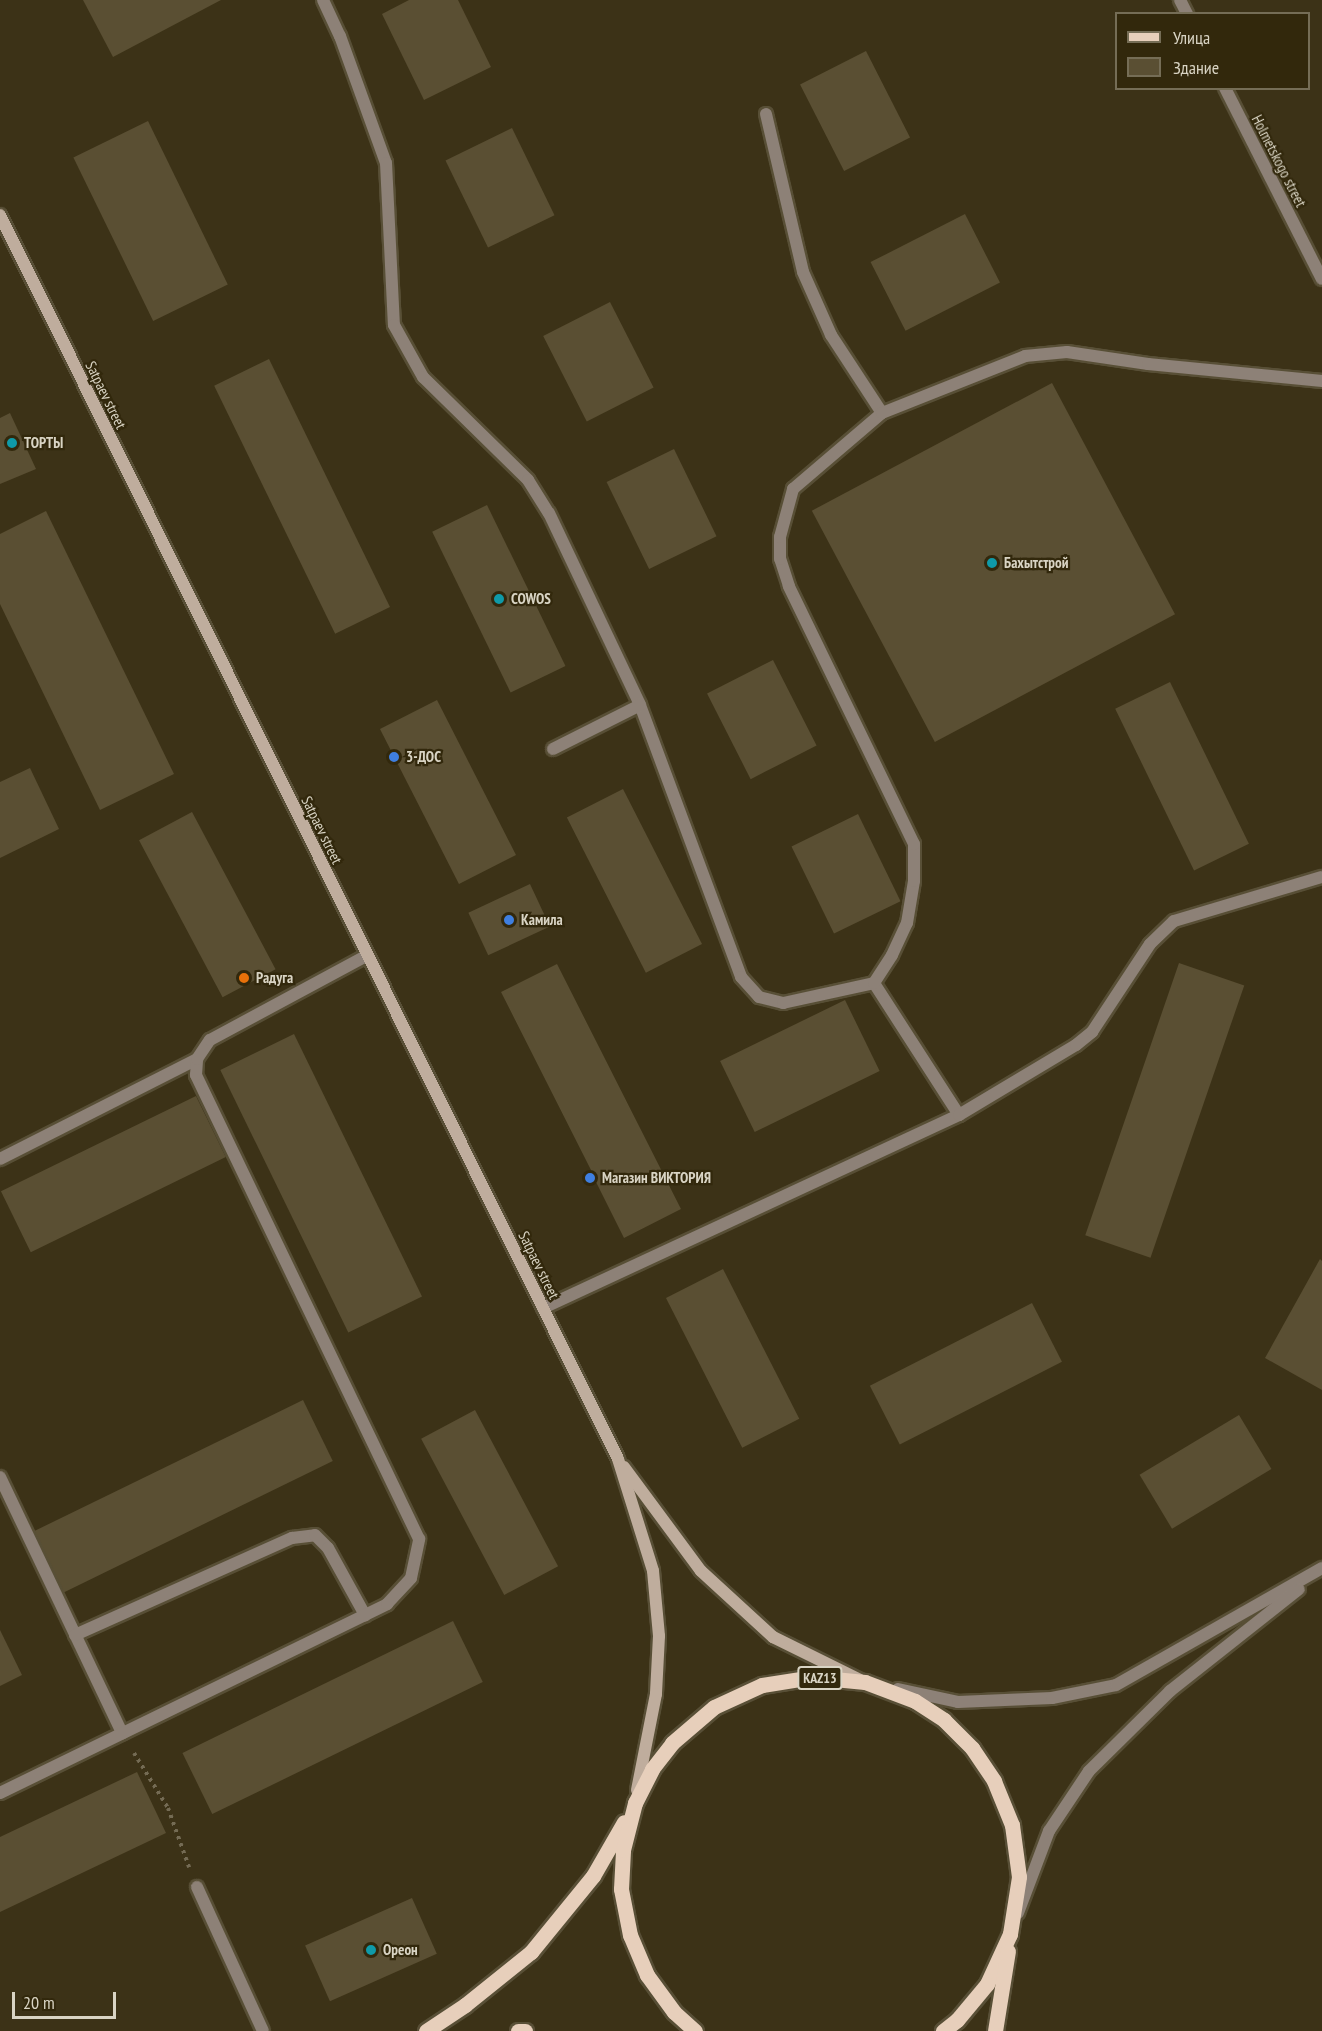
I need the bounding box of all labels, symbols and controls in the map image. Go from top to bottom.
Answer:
legend [1115,12,1310,90]
text: Улица [1173,26,1210,49]
text: Здание [1173,56,1219,79]
street label: Holmetskogo street [1248,112,1310,210]
street label: Satpaev street [82,358,130,432]
place label: ТОРТЫ [24,434,63,452]
marker: ТОРТЫ [5,436,19,450]
place label: Бахытстрой [1004,554,1068,572]
marker: Бахытстрой [985,556,999,570]
place label: COWOS [511,590,551,608]
marker: COWOS [492,592,506,606]
place label: 3-ДОС [406,748,441,766]
marker: 3-ДОС [387,750,401,764]
street label: Satpaev street [298,793,346,867]
place label: Камила [521,911,563,929]
marker: Камила [502,913,516,927]
place label: Радуга [256,969,293,987]
marker: Радуга [237,971,251,985]
place label: Магазин ВИКТОРИЯ [602,1169,711,1187]
marker: Магазин ВИКТОРИЯ [583,1171,597,1185]
street label: Satpaev street [515,1228,563,1302]
road number: KAZ13 [796,1667,844,1689]
place label: Ореон [383,1941,418,1959]
marker: Ореон [364,1943,378,1957]
scale bar [15,1980,118,2018]
text: 20 m [23,1991,55,2014]

